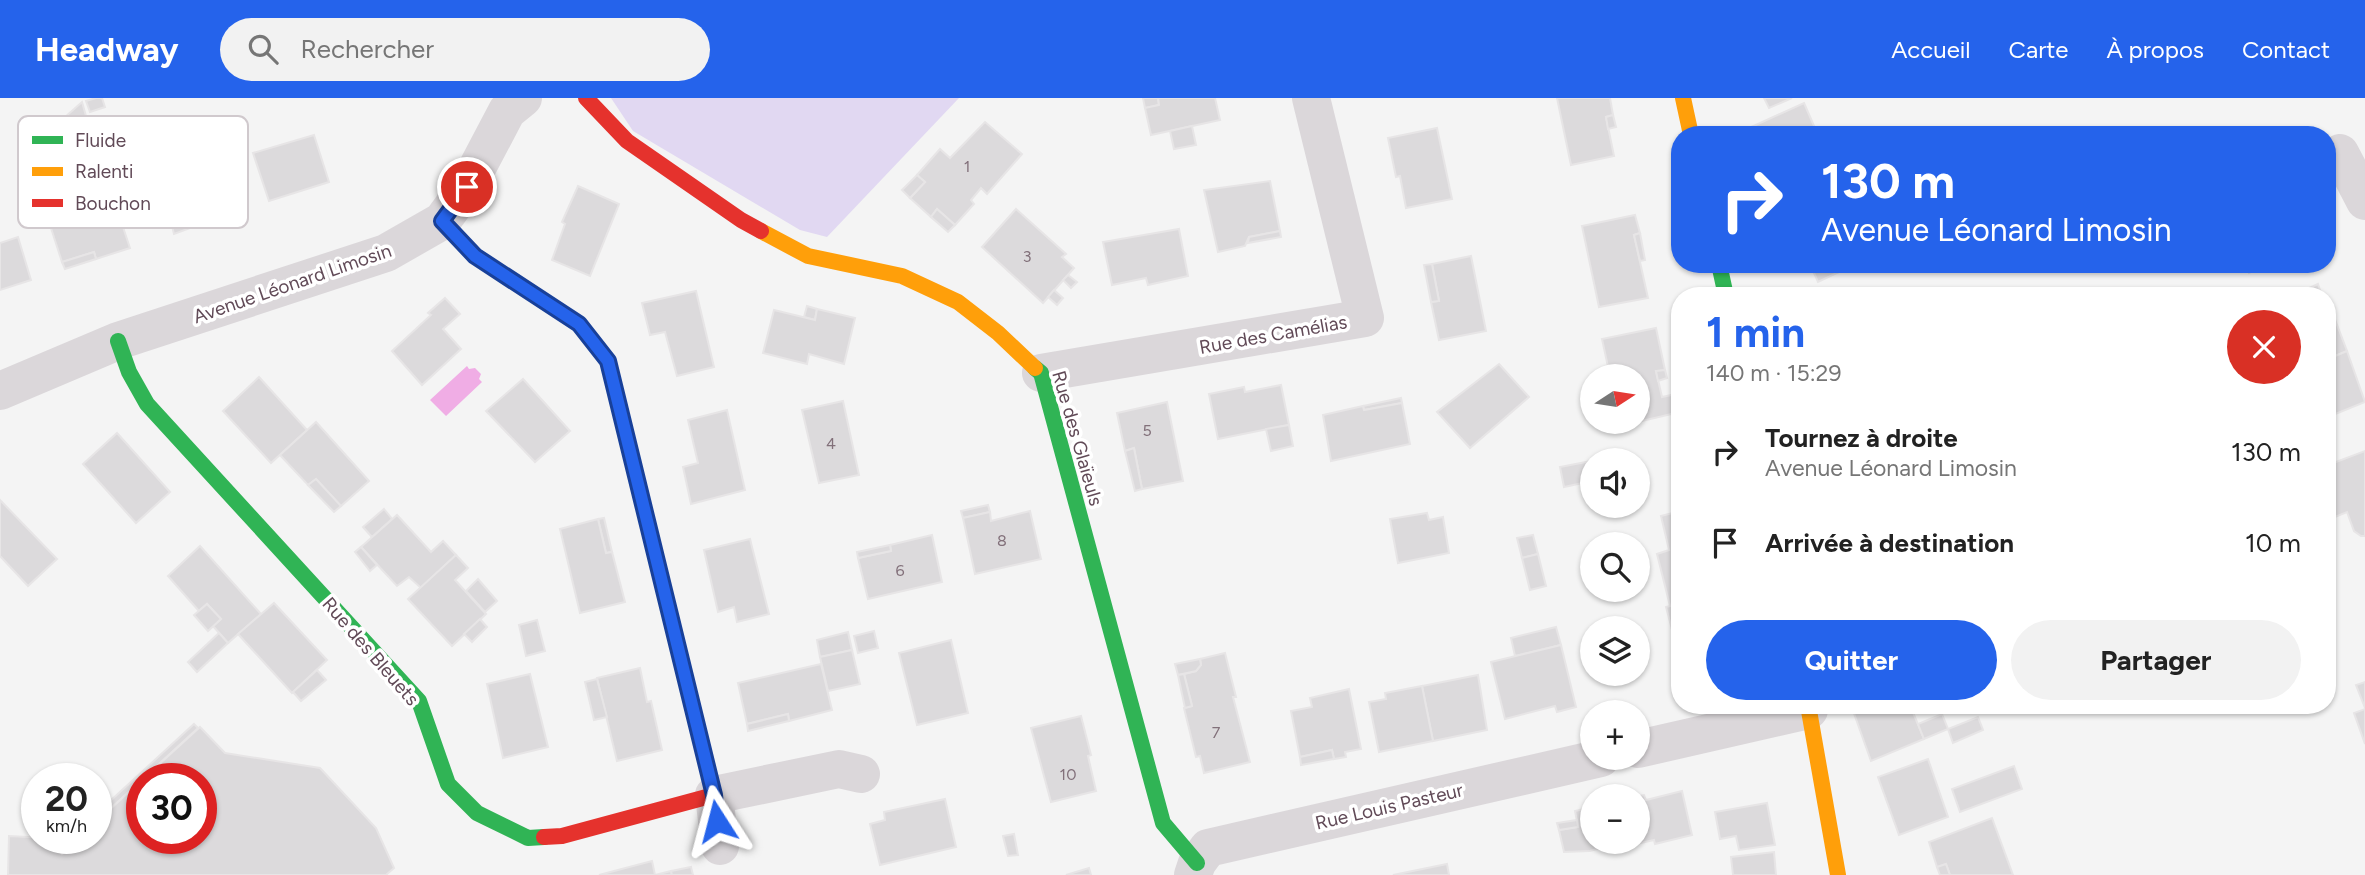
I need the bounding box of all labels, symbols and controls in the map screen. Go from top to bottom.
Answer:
search box [220,18,710,81]
text: Headway [35,30,178,69]
icon: search [244,30,282,68]
text: Rechercher [300,33,434,65]
text: Accueil [1891,35,1971,64]
text: Carte [2009,35,2068,64]
text: À propos [2106,35,2204,64]
text: Contact [2242,35,2330,64]
legend [18,116,248,228]
text: Fluide [75,129,126,152]
text: 130 m [1821,151,1955,210]
icon: right [1706,154,1797,245]
pin [437,157,497,217]
house number: 1 [964,157,970,176]
text: Ralenti [75,160,133,183]
icon: arrive [448,168,486,206]
text: Bouchon [75,192,151,215]
text: Avenue Léonard Limosin [1821,211,2172,249]
street label: Avenue Léonard Limosin [190,239,394,328]
house number: 3 [1023,247,1031,266]
text: 1 min [1706,307,1805,358]
street label: Rue des Camélias [1197,310,1349,359]
button: close [2227,310,2301,384]
text: 140 m · 15:29 [1706,359,1841,387]
north arrow [1580,364,1650,434]
map controls [1580,364,1650,854]
street label: Rue des Glaïeuls [1047,368,1108,508]
house number: 5 [1142,421,1152,440]
text: Tournez à droite [1765,422,1958,454]
icon: right [1706,433,1744,471]
house number: 4 [826,434,836,453]
text: 130 m [2231,436,2301,468]
button: sound [1580,448,1650,518]
text: Avenue Léonard Limosin [1765,454,2017,482]
icon: arrive [1706,524,1744,562]
text: Arrivée à destination [1765,527,2014,559]
text: 10 m [2245,527,2301,559]
house number: 8 [997,531,1007,550]
button: search [1580,532,1650,602]
house number: 6 [895,561,905,580]
street label: Rue des Bleuets [317,593,424,710]
button: layers [1580,616,1650,686]
button: Quitter [1706,620,1997,700]
button: Partager [2011,620,2301,700]
button: + [1580,700,1650,770]
house number: 7 [1212,723,1221,742]
speed limit sign: 30 [126,763,217,854]
house number: 10 [1060,765,1076,784]
text: 20 [45,778,88,820]
street label: Rue Louis Pasteur [1313,778,1466,835]
position arrow [680,784,754,858]
button: − [1580,784,1650,854]
text: km/h [46,815,87,837]

